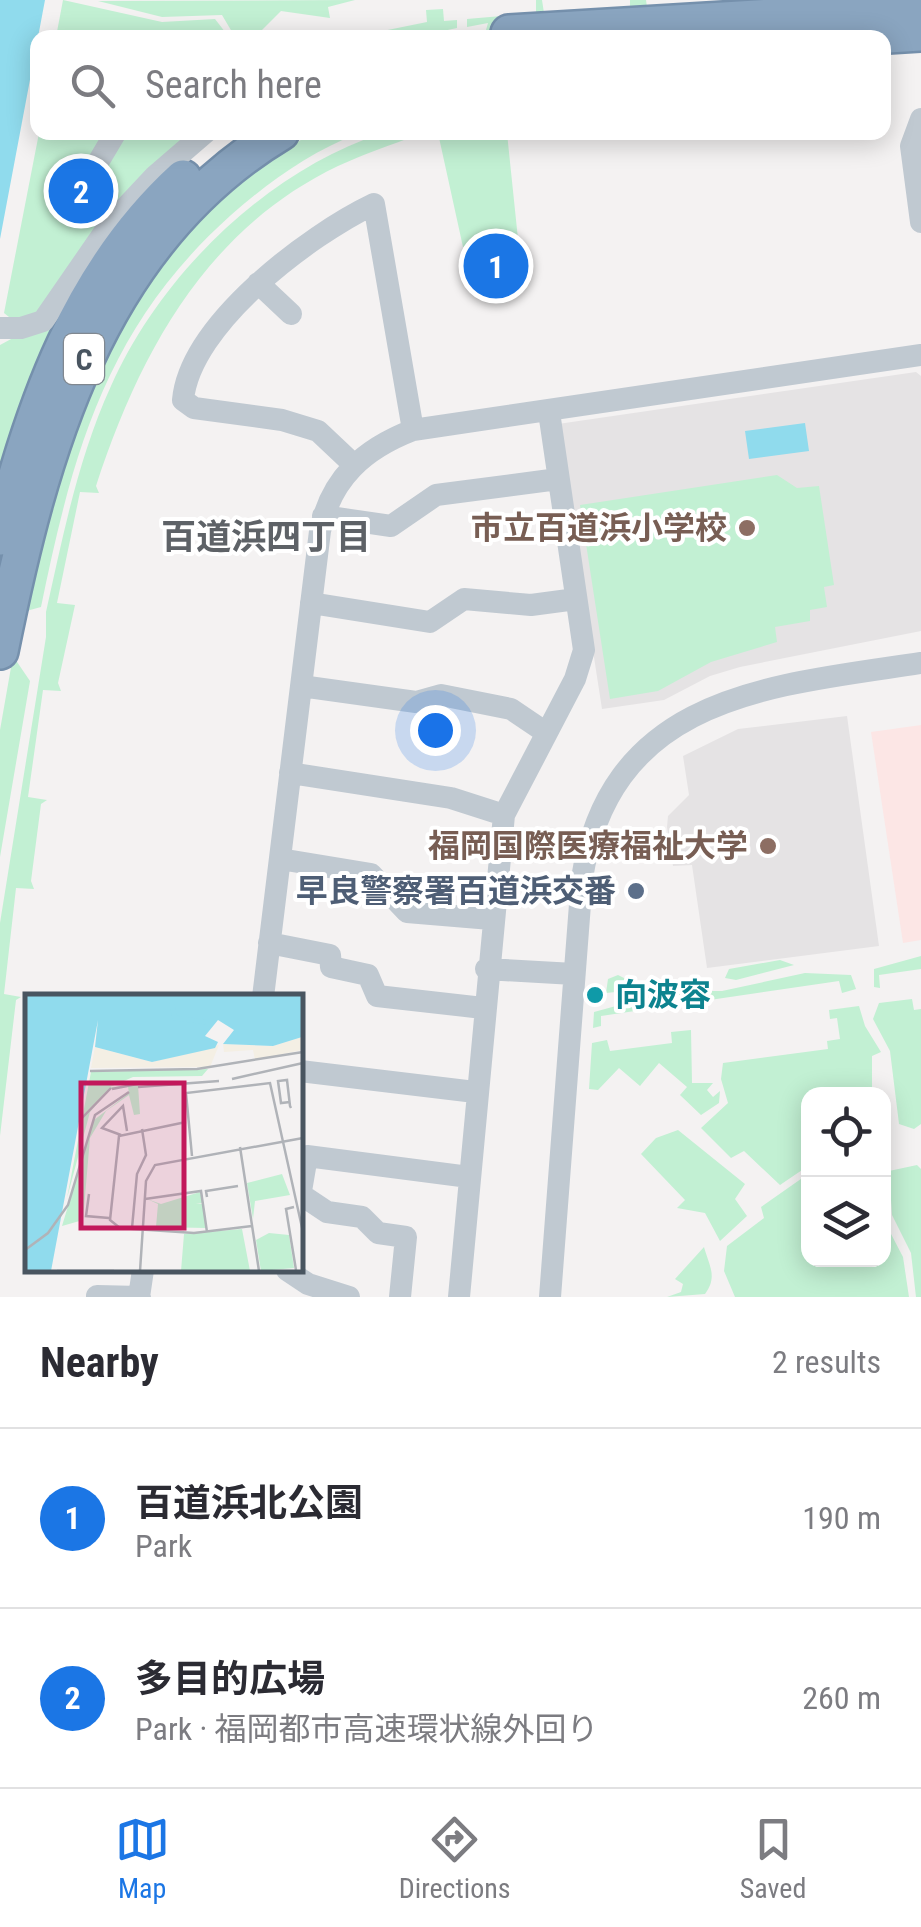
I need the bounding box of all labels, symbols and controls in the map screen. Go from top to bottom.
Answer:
search box [30,30,891,140]
icon: search [65,58,120,113]
text: Search here [145,63,322,107]
pin: 2 [48,154,114,228]
pin: 1 [464,228,528,304]
road number: C [64,334,104,384]
place label: 市立百道浜小学校 [471,509,727,547]
district label: 百道浜四丁目 [161,517,371,558]
marker: 市立百道浜小学校 [736,517,758,539]
your location [410,705,461,756]
place label: 福岡国際医療福祉大学 [428,827,748,865]
marker: 福岡国際医療福祉大学 [757,835,779,857]
place label: 早良警察署百道浜交番 [296,872,616,910]
marker: 早良警察署百道浜交番 [625,880,647,902]
place label: 向波容 [615,976,711,1014]
marker: 向波容 [584,984,606,1006]
inset map [25,994,302,1272]
map controls [801,1087,891,1267]
button: locate [801,1087,891,1177]
button: layers [801,1177,891,1267]
text: Nearby [40,1338,159,1387]
text: 2 results [772,1343,881,1381]
text: 百道浜北公園 [135,1481,363,1525]
text: 1 [64,1499,81,1537]
text: 190 m [802,1499,881,1537]
text: Park [135,1527,192,1565]
text: 多目的広場 [135,1657,325,1701]
text: 2 [64,1679,81,1717]
text: 260 m [802,1679,881,1717]
text: Park · 福岡都市高速環状線外回り [135,1710,599,1748]
tab: Map [115,1812,170,1905]
tab: Directions [399,1812,511,1905]
tab: Saved [740,1812,806,1905]

